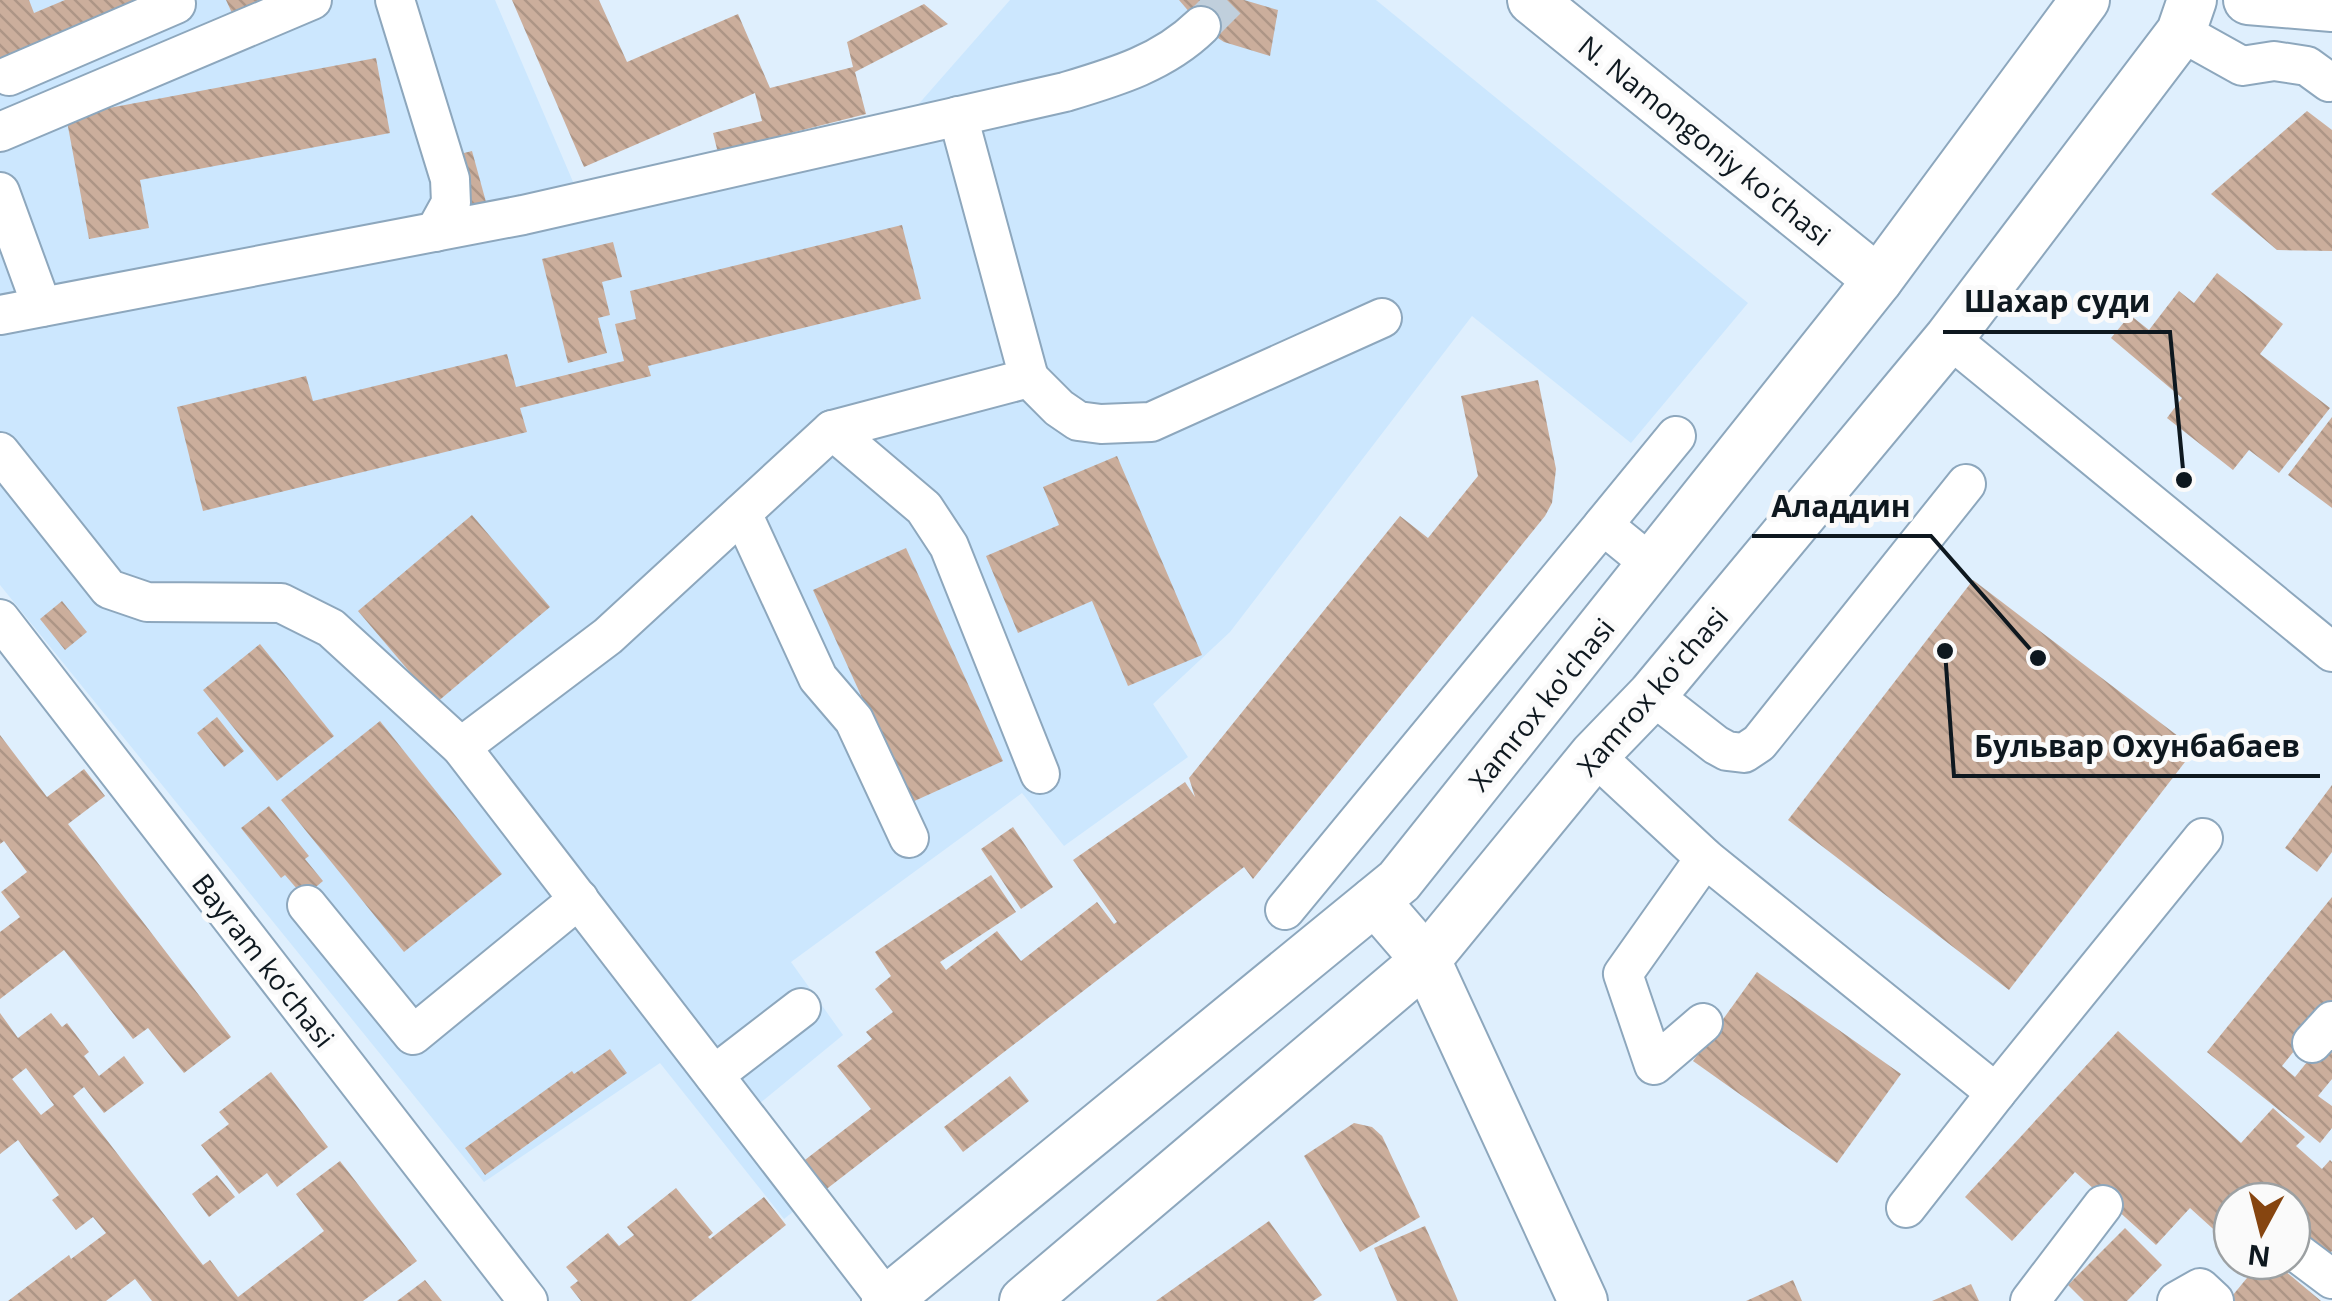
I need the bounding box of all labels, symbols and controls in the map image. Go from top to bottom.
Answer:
street label: N. Namongoniy ko'chasi [1571,26,1839,254]
callout: Шахар суди [1943,272,2170,332]
text: Шахар суди [1964,280,2150,321]
callout: Аладдин [1752,476,1931,536]
text: Аладдин [1771,485,1911,526]
street label: Xamrox koʻchasi [1568,598,1736,784]
street label: Xamrox ko'chasi [1459,610,1623,798]
callout: Бульвар Охунбабаев [1954,716,2320,776]
text: Бульвар Охунбабаев [1974,725,2300,766]
street label: Bayram ko‘chasi [184,865,344,1055]
north arrow [2212,1181,2312,1281]
text: N [2245,1237,2272,1277]

